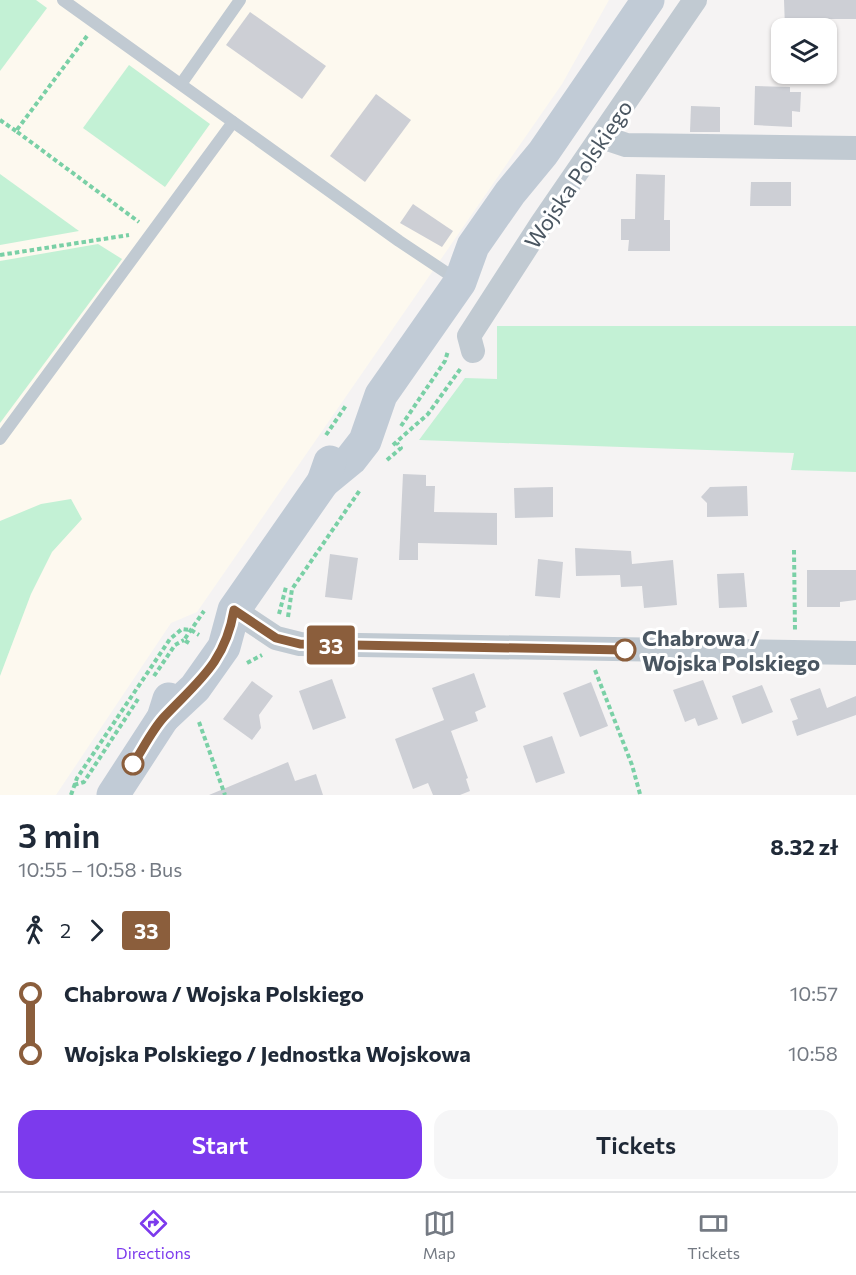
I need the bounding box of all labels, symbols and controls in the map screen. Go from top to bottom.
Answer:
map controls [771,18,837,84]
button: layers [771,18,837,84]
street label: Wojska Polskiego [518,95,638,253]
place label: Chabrowa / Wojska Polskiego [642,624,820,676]
line badge: 33 [304,626,358,664]
text: 33 [319,633,343,658]
marker: Chabrowa / Wojska Polskiego [614,639,636,661]
unlabelled marker [122,753,144,775]
text: 3 min [18,814,100,855]
text: 8.32 zł [770,833,838,860]
text: 10:55 – 10:58 · Bus [18,857,182,881]
icon: walk [18,914,51,947]
icon: forward [80,914,113,947]
text: 2 [60,918,71,942]
text: 33 [134,918,158,943]
text: Chabrowa / Wojska Polskiego [64,980,364,1007]
text: 10:57 [790,981,838,1005]
text: Wojska Polskiego / Jednostka Wojskowa [64,1040,471,1067]
text: 10:58 [788,1041,838,1065]
button: Start [18,1110,422,1179]
button: Tickets [434,1110,838,1179]
tab: Directions [116,1207,191,1262]
tab: Map [423,1207,456,1262]
tab: Tickets [687,1207,740,1262]

